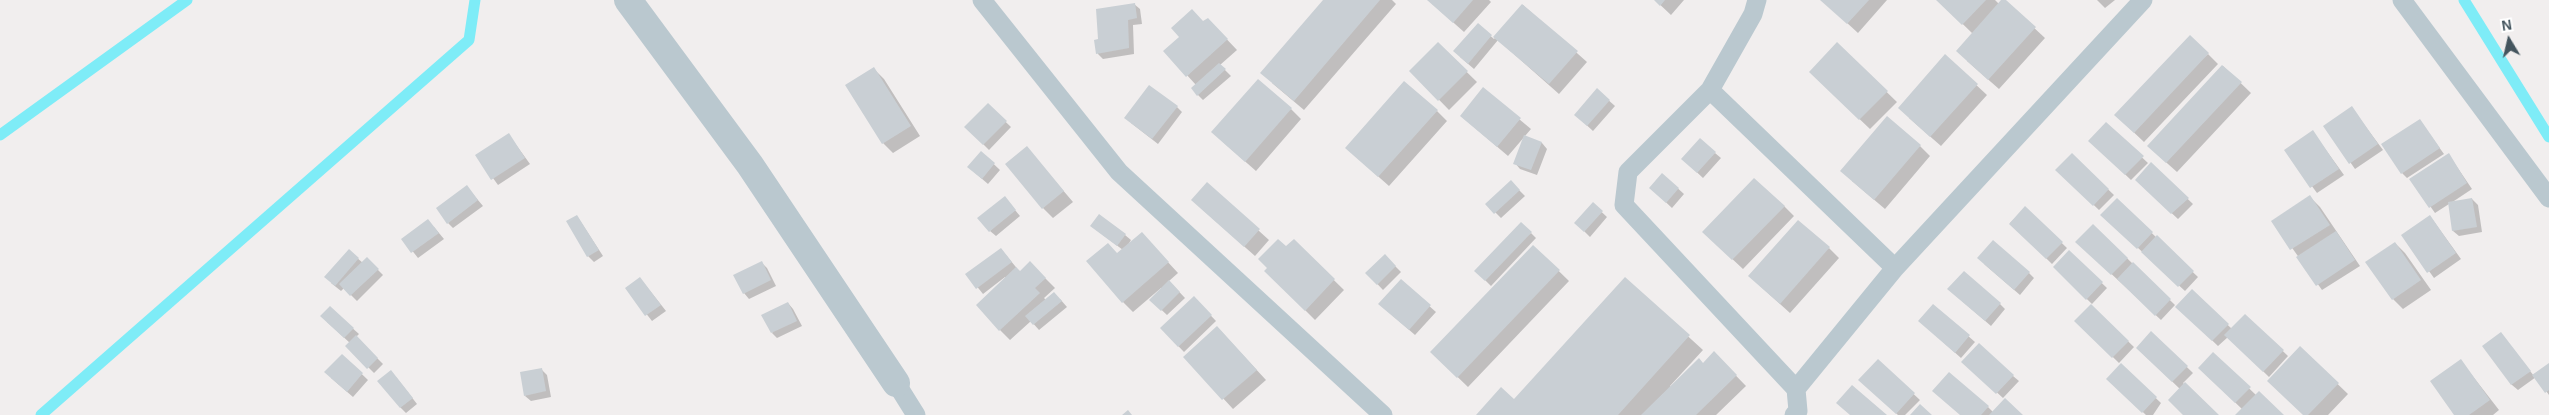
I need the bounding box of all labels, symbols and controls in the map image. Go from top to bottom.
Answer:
north arrow [2484,15,2534,65]
text: N [2500,16,2513,34]

